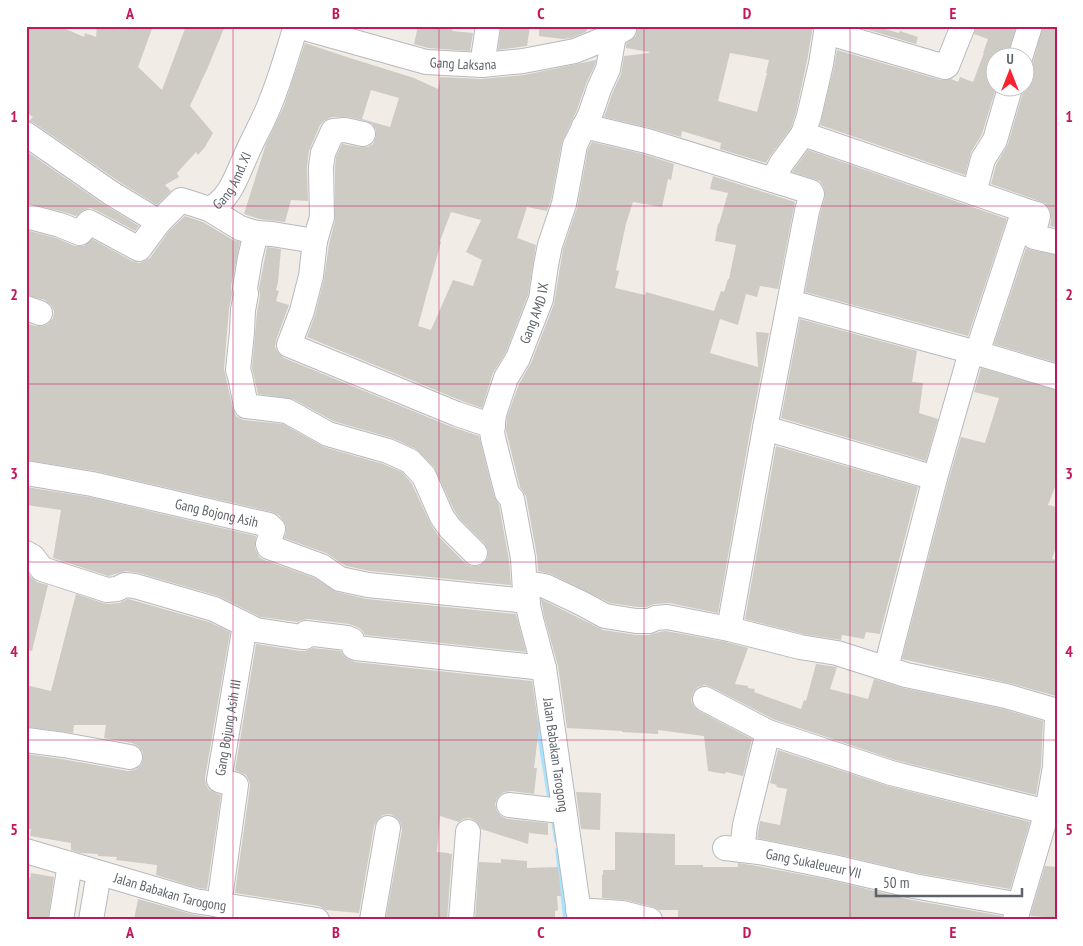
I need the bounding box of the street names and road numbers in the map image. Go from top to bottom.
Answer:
street label: Gang Laksana [429,53,497,74]
street label: Gang Amd. XI [209,149,255,213]
street label: Gang AMD IX [516,281,552,346]
street label: Gang Bojong Asih [173,495,260,531]
street label: Gang Bojung Asih III [211,678,245,777]
street label: Jalan Babakan Tarogong [539,696,573,813]
street label: Gang Sukaleueur VII [764,845,863,882]
street label: Jalan Babakan Tarogong [111,868,228,915]

